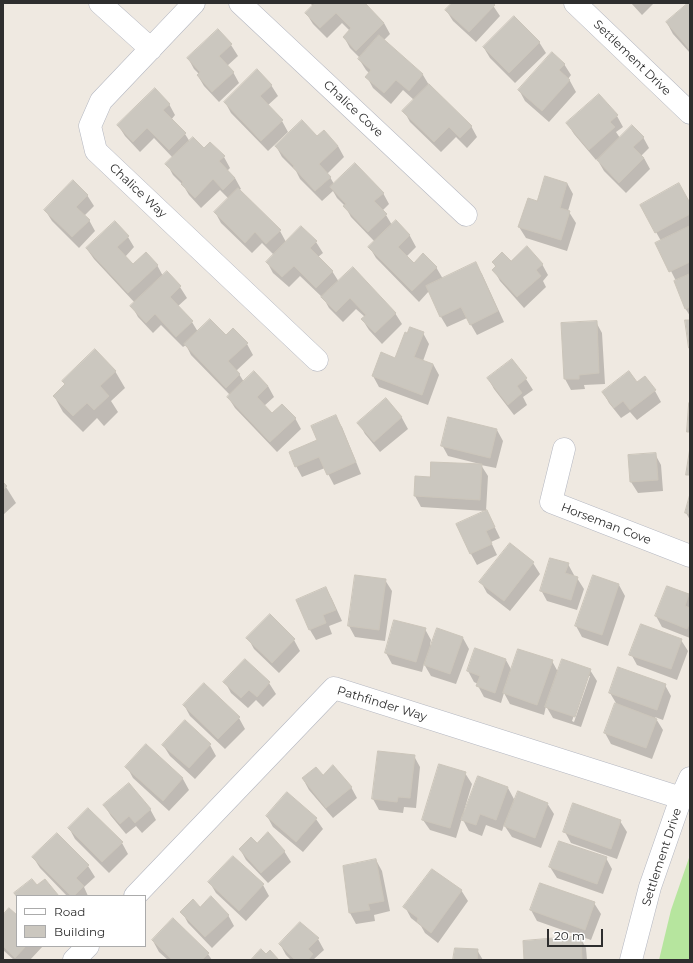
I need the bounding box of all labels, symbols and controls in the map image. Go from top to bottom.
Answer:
street label: Settlement Drive [590,17,674,99]
street label: Chalice Cove [320,78,386,140]
street label: Chalice Way [106,161,170,221]
street label: Horseman Cove [559,500,653,548]
street label: Pathfinder Way [335,683,429,725]
street label: Settlement Drive [639,806,685,908]
legend [16,895,146,947]
text: Road [54,904,85,919]
scale bar [549,921,605,947]
text: Building [54,924,105,939]
text: 20 m [554,928,585,943]

